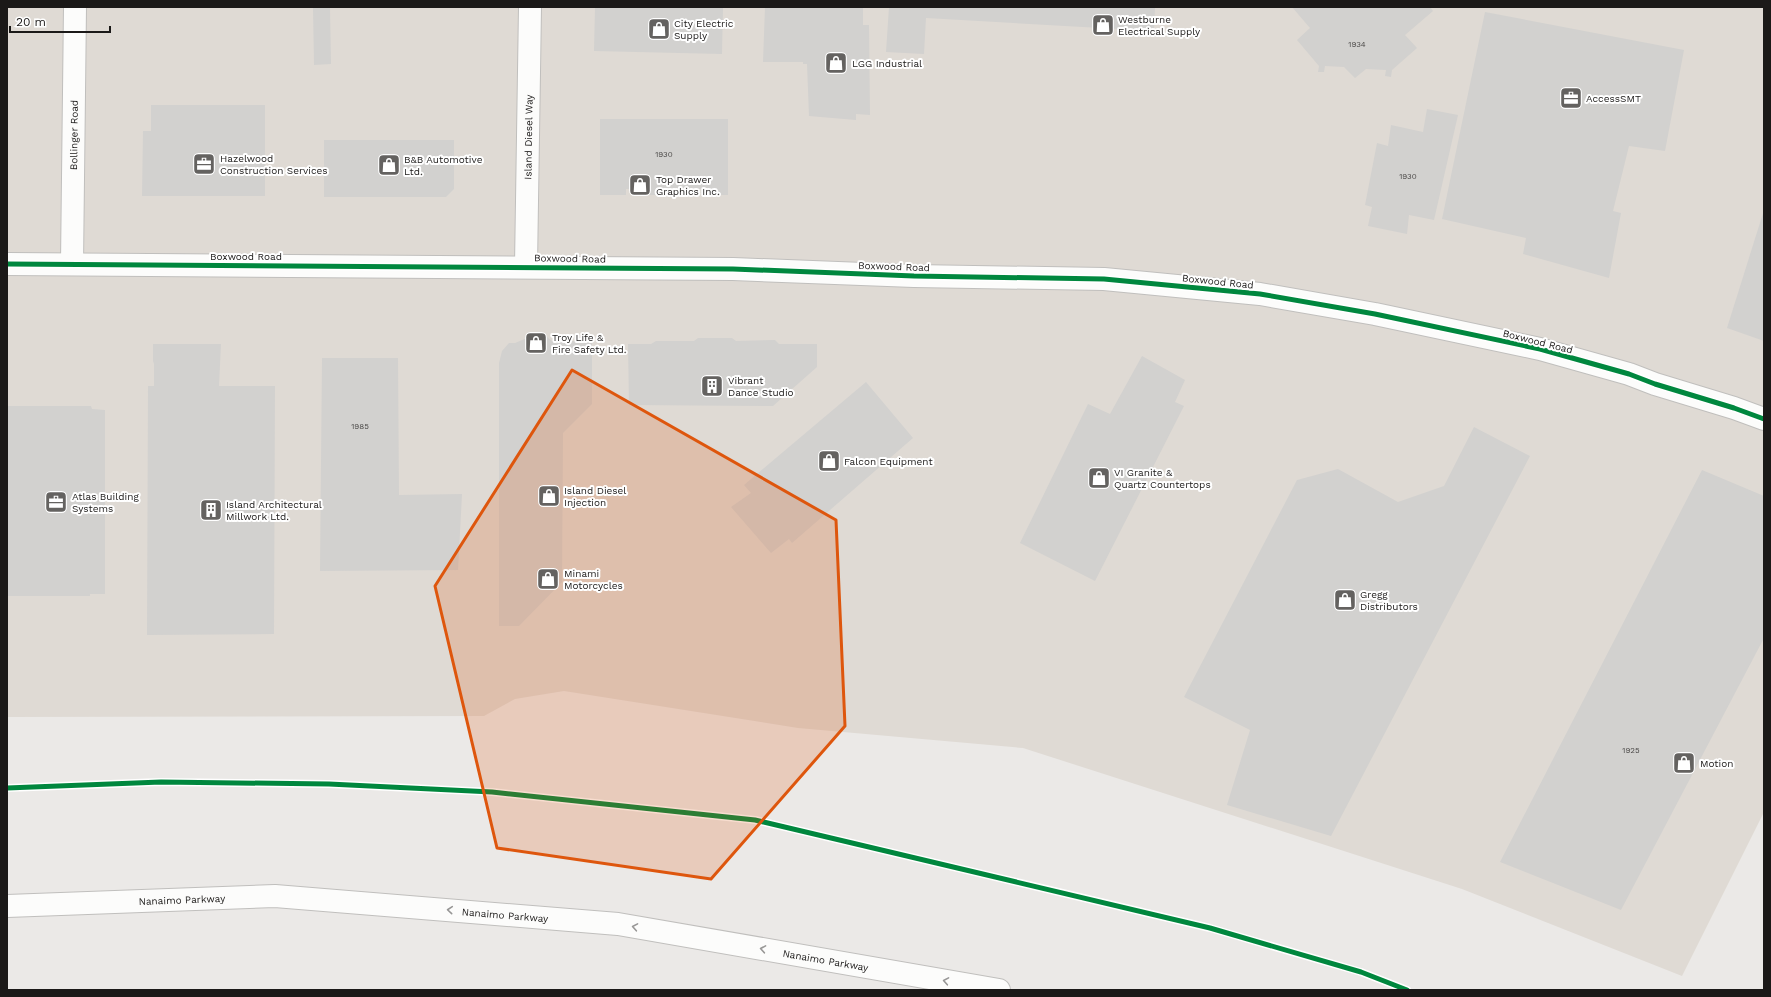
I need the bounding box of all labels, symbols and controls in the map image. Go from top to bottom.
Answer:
scale bar [10,8,110,34]
shop icon: Westburne Electrical Supply [1090,12,1116,38]
place label: Westburne Electrical Supply [1118,14,1201,37]
text: 20 m [16,15,46,29]
shop icon: City Electric Supply [646,16,672,42]
place label: City Electric Supply [674,18,734,41]
house number: 1934 [1348,40,1366,49]
shop icon: LGG Industrial [823,50,849,76]
place label: LGG Industrial [852,58,922,69]
office icon: AccessSMT [1558,85,1584,111]
place label: AccessSMT [1586,93,1641,104]
street label: Island Diesel Way [522,94,535,180]
street label: Bollinger Road [68,100,80,170]
house number: 1930 [655,150,673,159]
office icon: Hazelwood Construction Services [191,151,217,177]
shop icon: B&B Automotive Ltd. [376,152,402,178]
place label: Hazelwood Construction Services [220,153,328,176]
place label: B&B Automotive Ltd. [404,154,483,177]
shop icon: Top Drawer Graphics Inc. [627,172,653,198]
house number: 1930 [1399,172,1417,181]
place label: Top Drawer Graphics Inc. [656,174,720,197]
street label: Boxwood Road [210,251,282,262]
street label: Boxwood Road [534,252,606,265]
street label: Boxwood Road [858,260,930,273]
street label: Boxwood Road [1182,272,1254,291]
street label: Boxwood Road [1502,327,1574,356]
shop icon: Troy Life & Fire Safety Ltd. [523,330,549,356]
place label: Troy Life & Fire Safety Ltd. [552,332,626,355]
building icon: Vibrant Dance Studio [699,373,725,399]
place label: Vibrant Dance Studio [728,375,794,398]
house number: 1985 [351,422,369,431]
shop icon: Falcon Equipment [816,448,842,474]
place label: Falcon Equipment [844,456,933,467]
shop icon: VI Granite & Quartz Countertops [1086,465,1112,491]
place label: VI Granite & Quartz Countertops [1114,467,1211,490]
shop icon: Island Diesel Injection [536,483,562,509]
place label: Island Diesel Injection [564,485,626,508]
office icon: Atlas Building Systems [43,489,69,515]
place label: Atlas Building Systems [72,491,139,514]
building icon: Island Architectural Millwork Ltd. [198,497,224,523]
place label: Island Architectural Millwork Ltd. [226,499,322,522]
shop icon: Minami Motorcycles [535,566,561,592]
place label: Minami Motorcycles [564,568,623,591]
shop icon: Gregg Distributors [1332,587,1358,613]
place label: Gregg Distributors [1360,589,1418,612]
house number: 1925 [1622,746,1640,755]
shop icon: Motion [1671,750,1697,776]
place label: Motion [1700,758,1733,769]
street label: Nanaimo Parkway [138,893,226,907]
one-way arrow [447,906,453,915]
street label: Nanaimo Parkway [461,906,550,924]
one-way arrow [632,923,638,932]
one-way arrow [760,945,766,954]
street label: Nanaimo Parkway [782,948,870,973]
one-way arrow [943,977,950,986]

